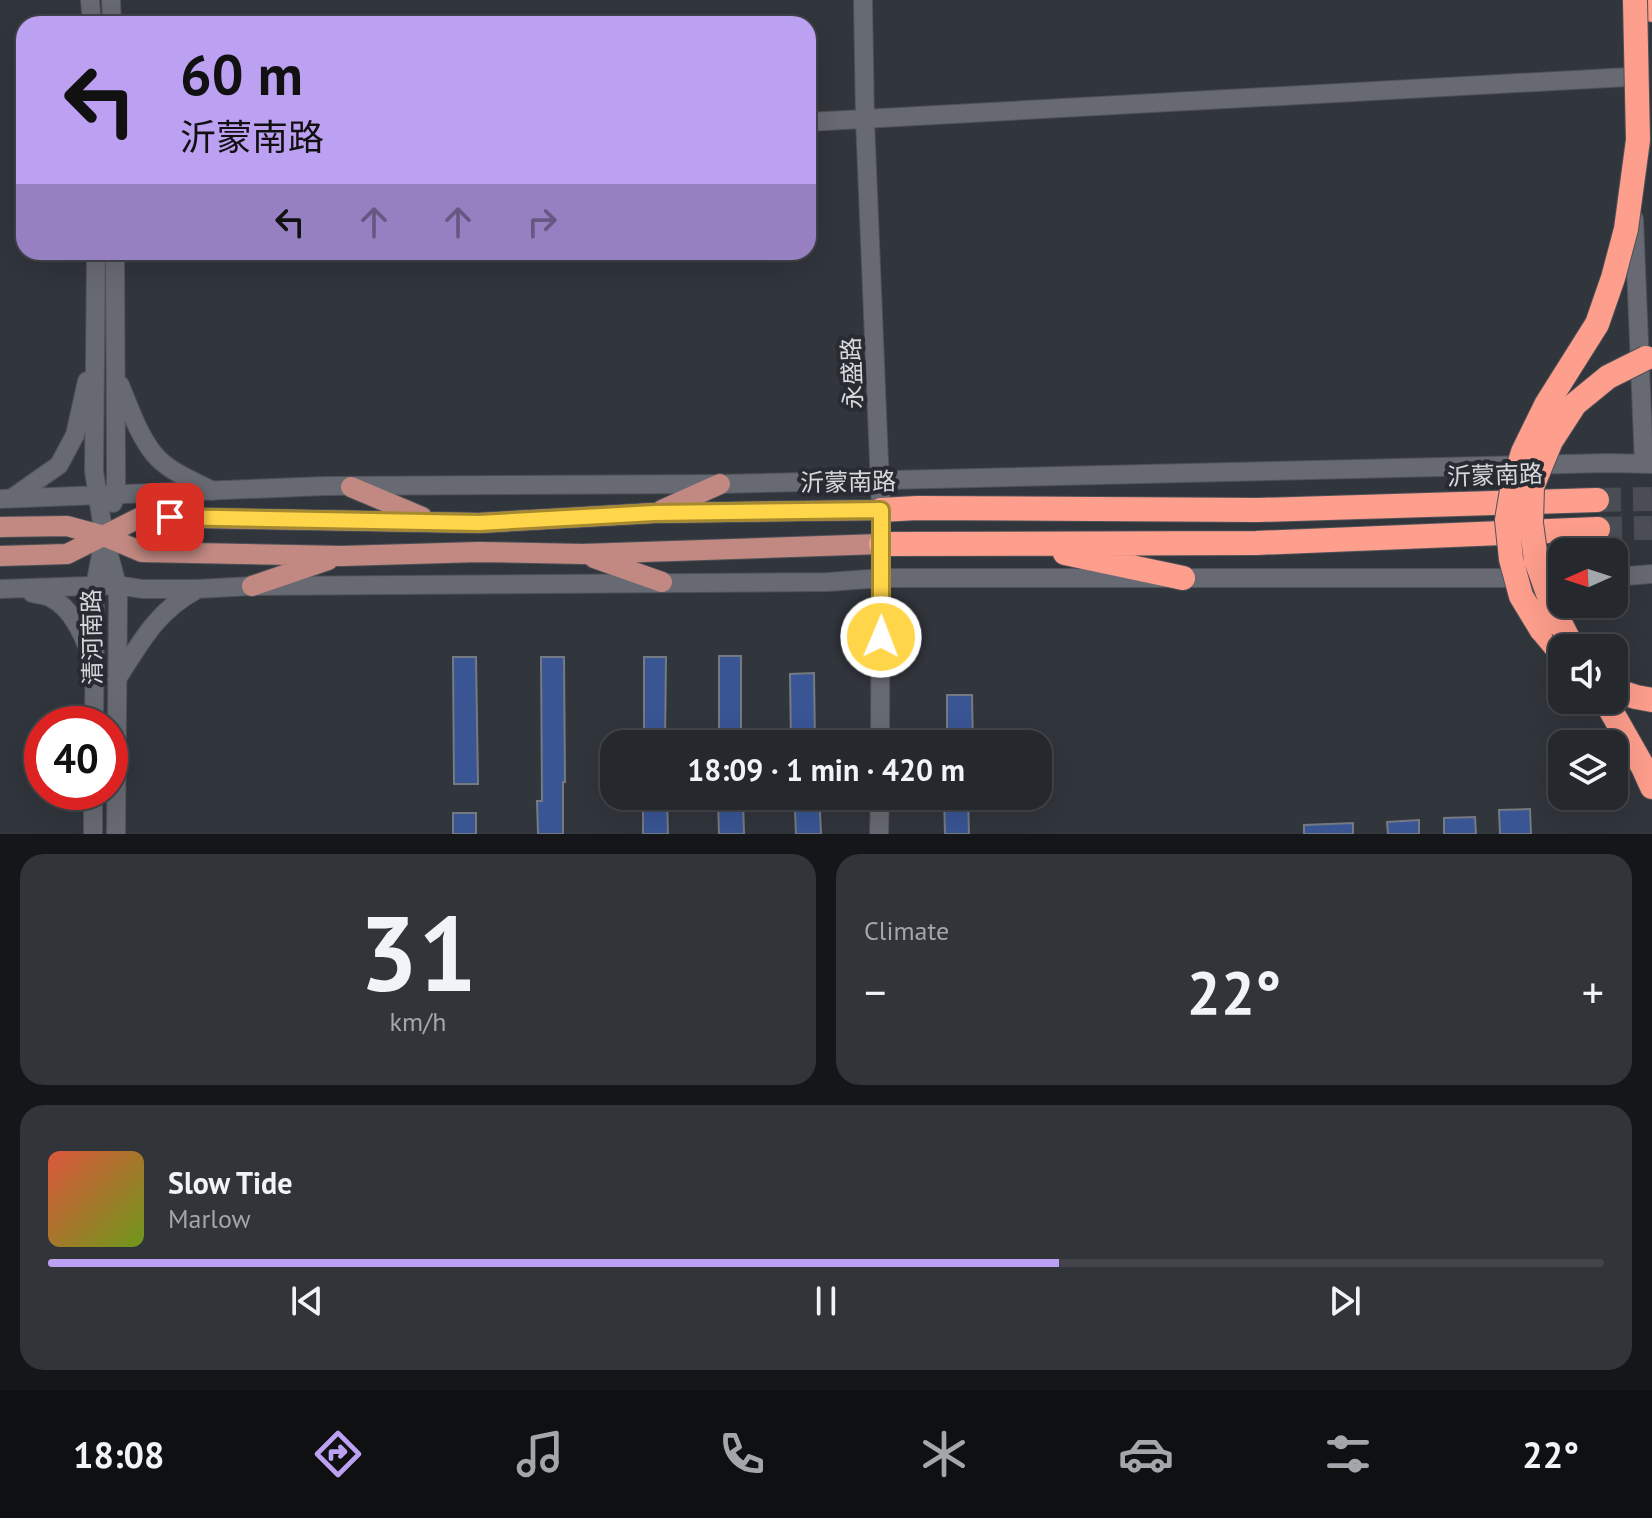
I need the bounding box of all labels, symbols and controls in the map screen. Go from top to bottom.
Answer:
text: 60 m [180,38,303,110]
icon: left [48,48,152,152]
text: 沂蒙南路 [180,113,324,160]
icon: left [268,200,312,244]
icon: ahead [352,200,396,244]
icon: ahead [436,200,480,244]
icon: right [520,200,564,244]
street label: 永盛路 [835,336,869,410]
street label: 沂蒙南路 [1446,458,1544,492]
street label: 沂蒙南路 [800,466,896,498]
pin [136,483,204,551]
icon: arrive [148,495,192,539]
north arrow [1548,538,1628,618]
map controls [1548,538,1628,810]
street label: 清河南路 [76,589,108,685]
position arrow [839,595,923,679]
button: sound [1548,634,1628,714]
speed limit sign: 40 [24,706,128,810]
button: layers [1548,730,1628,810]
text: 18:09 · 1 min · 420 m [687,750,965,789]
text: 31 [359,885,477,1020]
text: Climate [864,914,949,947]
text: 22° [1187,953,1281,1031]
text: − [864,963,886,1020]
text: + [1582,963,1604,1020]
text: km/h [390,1005,447,1038]
text: Slow Tide [168,1163,293,1202]
text: Marlow [168,1202,251,1235]
icon: previous [285,1279,329,1323]
icon: pause [804,1279,848,1323]
icon: next [1323,1279,1367,1323]
icon: directions [310,1426,366,1482]
icon: music [512,1426,568,1482]
icon: phone [714,1426,770,1482]
icon: climate [916,1426,972,1482]
icon: car [1118,1426,1174,1482]
icon: filters [1320,1426,1376,1482]
text: 18:08 [73,1431,164,1478]
text: 22° [1522,1431,1579,1478]

